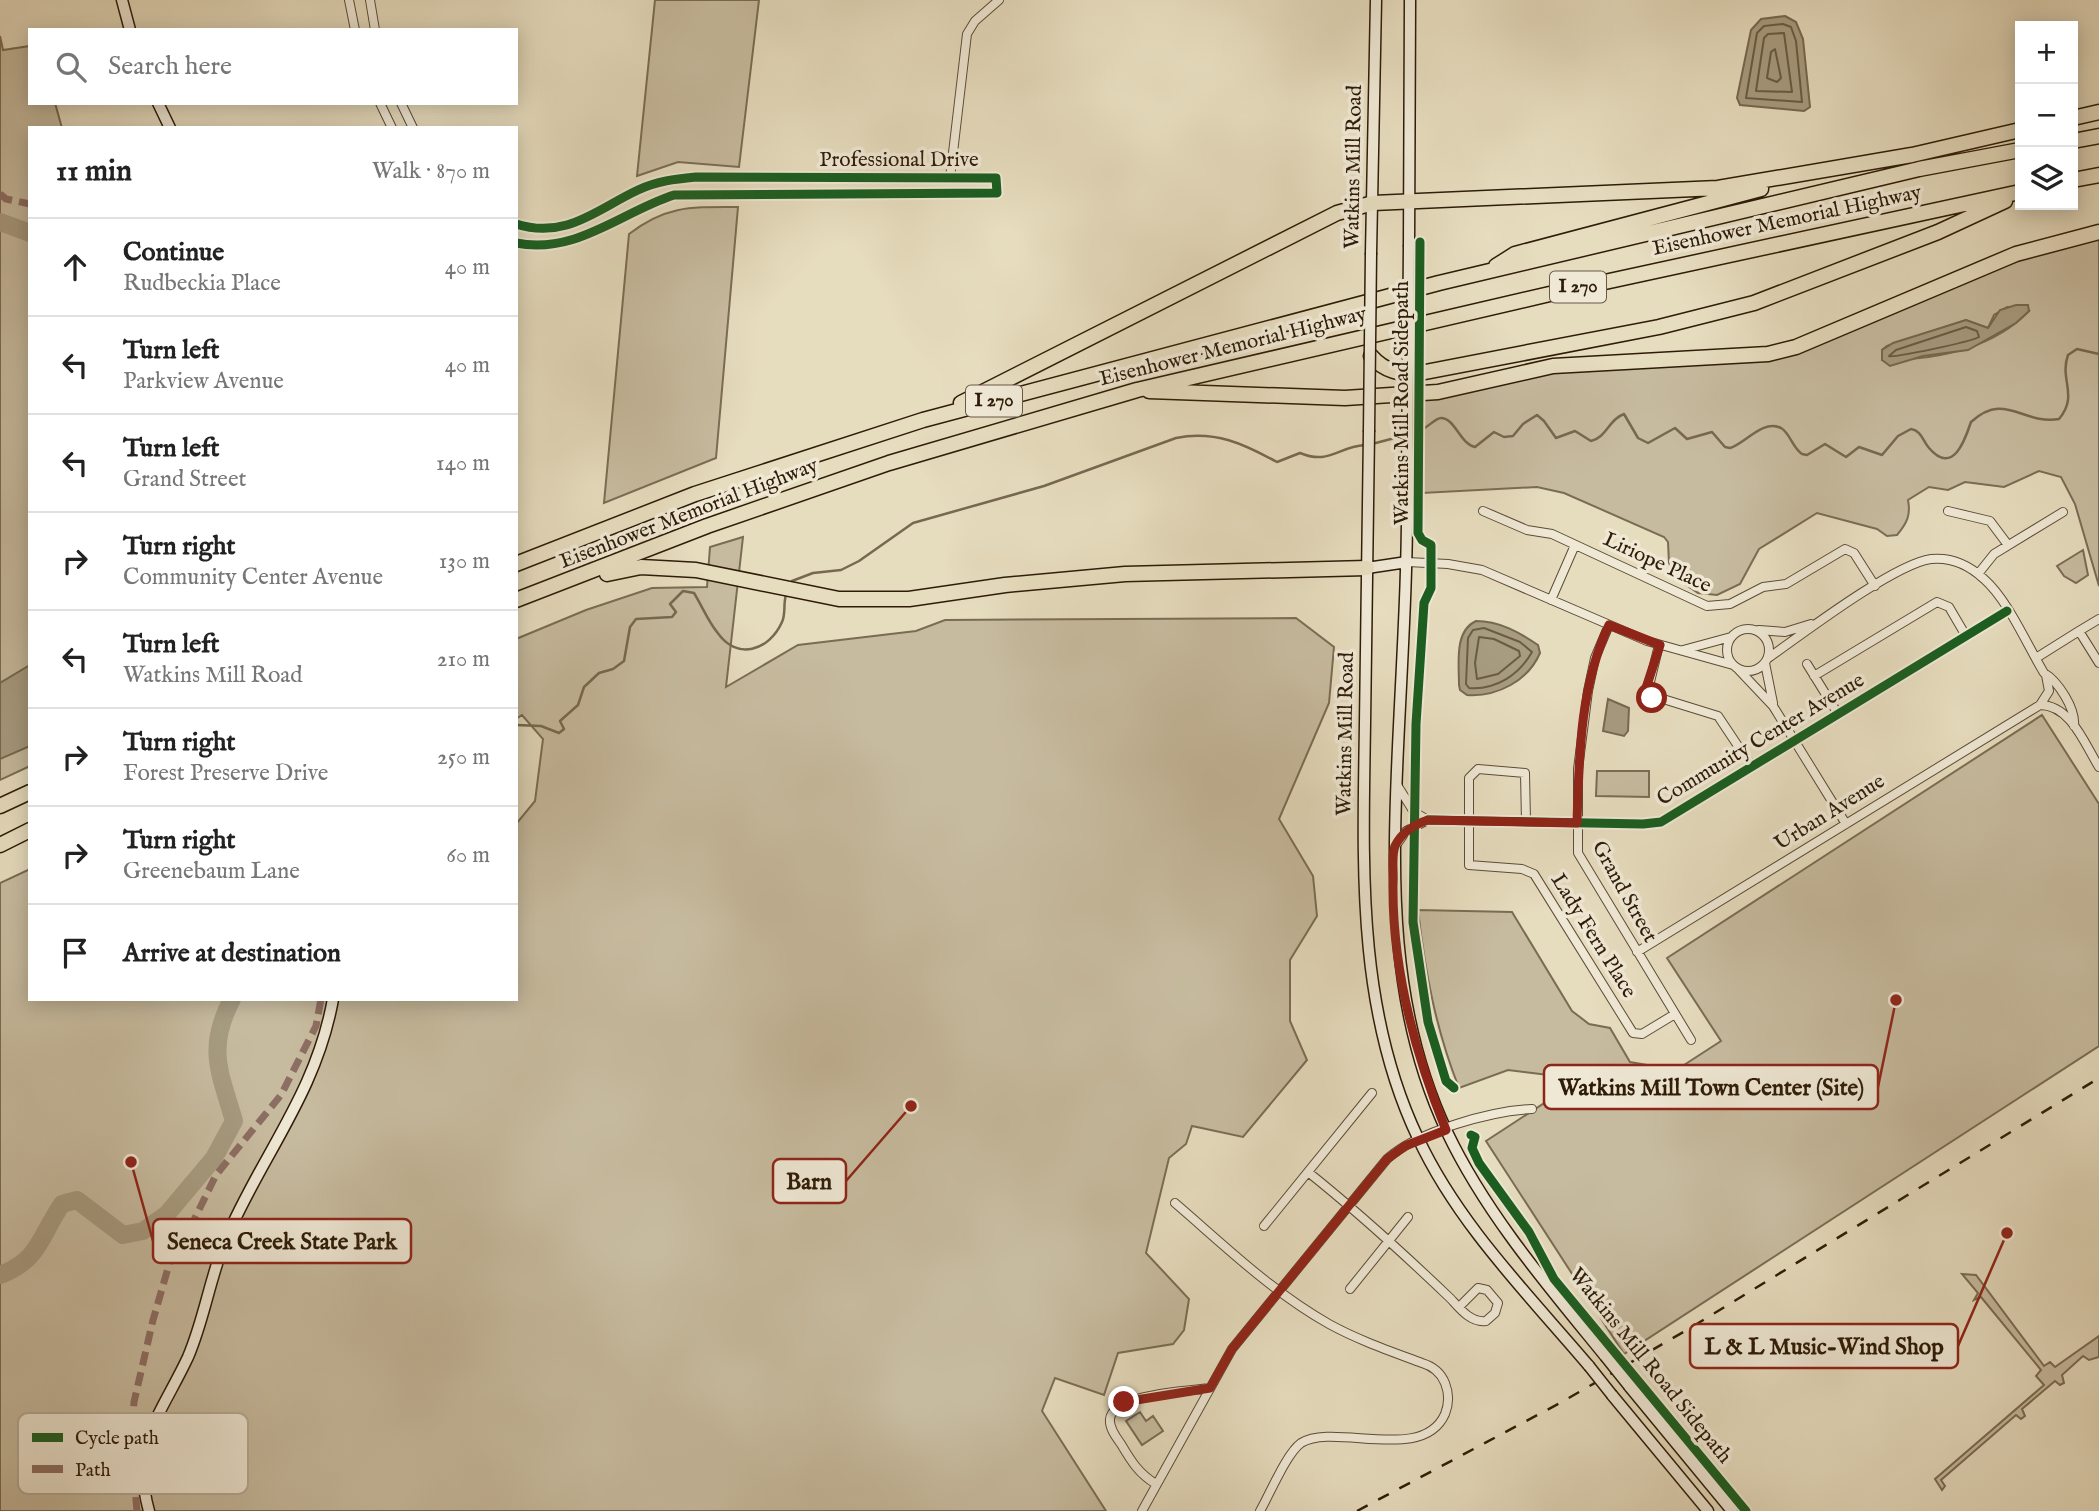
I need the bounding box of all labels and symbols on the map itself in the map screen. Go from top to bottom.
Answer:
street label: Watkins Mill Road [1339,84,1369,249]
street label: Professional Drive [819,147,979,174]
street label: Eisenhower Memorial Highway [1650,179,1925,263]
road number: I 270 [1550,272,1606,302]
street label: Watkins Mill Road Sidepath [1389,281,1416,525]
street label: Eisenhower Memorial Highway [1097,301,1370,393]
road number: I 270 [966,386,1022,416]
street label: Eisenhower Memorial Highway [556,452,823,576]
street label: Liriope Place [1599,526,1716,600]
street label: Watkins Mill Road [1331,651,1361,816]
street label: Community Center Avenue [1652,667,1870,813]
route start [1636,682,1667,713]
street label: Urban Avenue [1770,768,1891,858]
street label: Grand Street [1585,836,1663,948]
street label: Lady Fern Place [1544,869,1642,1004]
callout: Watkins Mill Town Center (Site) [1544,1065,1878,1109]
text: Watkins Mill Town Center (Site) [1557,1074,1864,1103]
callout: Barn [773,1159,846,1203]
text: Barn [786,1168,833,1197]
callout: Seneca Creek State Park [153,1219,411,1263]
text: Seneca Creek State Park [167,1228,398,1257]
street label: Watkins Mill Road Sidepath [1563,1263,1737,1469]
callout: L & L Music-Wind Shop [1690,1324,1958,1368]
text: L & L Music-Wind Shop [1704,1333,1944,1362]
route end [1108,1386,1139,1417]
legend [18,1413,248,1494]
text: Cycle path [75,1427,159,1451]
text: Path [75,1459,111,1483]

